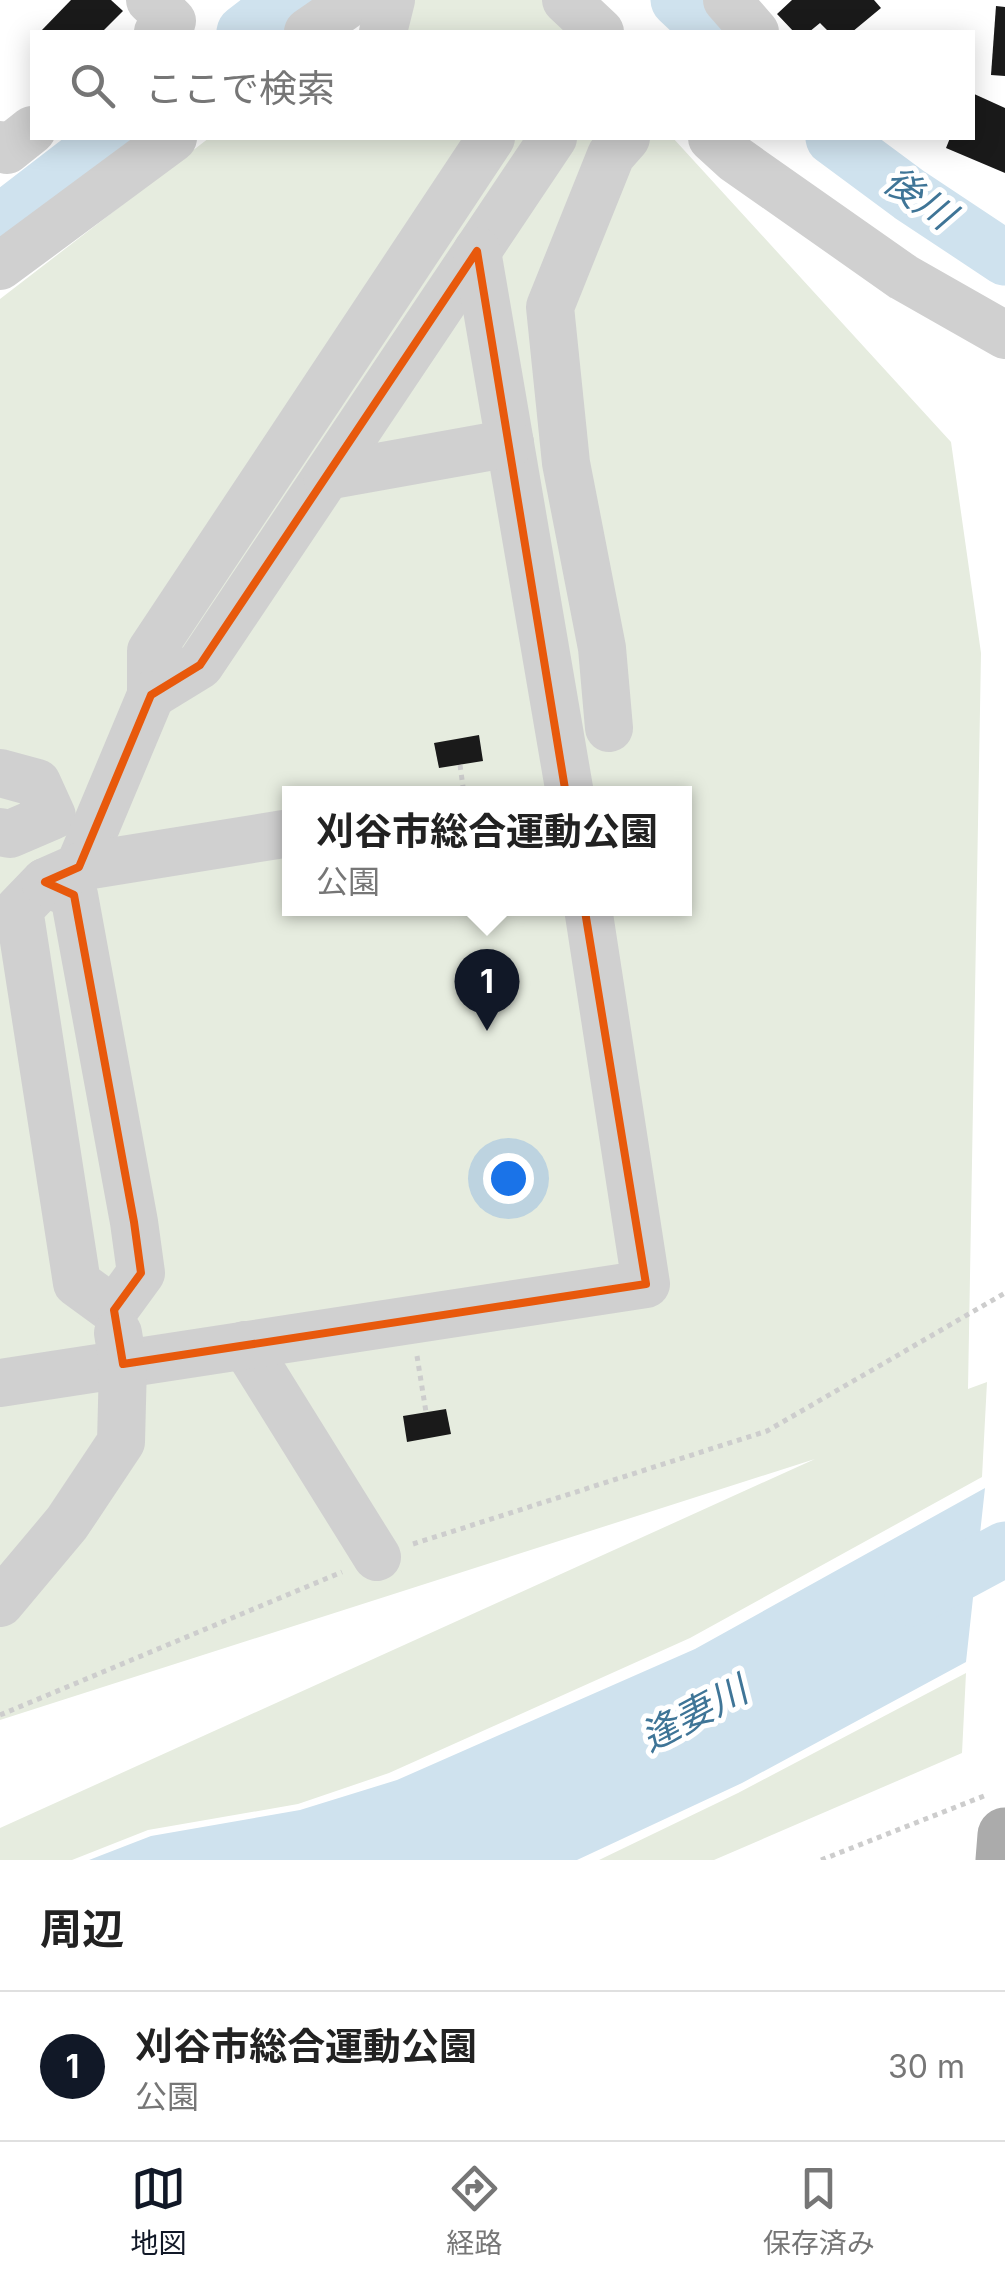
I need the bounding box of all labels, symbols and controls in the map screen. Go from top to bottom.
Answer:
search box [30,30,975,140]
icon: search [65,58,120,113]
text: ここで検索 [145,65,335,111]
water label: 後川 [875,157,967,240]
popup [282,786,692,916]
text: 刈谷市総合運動公園 [316,808,658,854]
text: 公園 [316,862,380,901]
pin: 1 [454,948,520,1031]
your location [483,1153,534,1204]
water label: 逢妻川 [632,1664,758,1760]
text: 周辺 [40,1903,124,1954]
text: 刈谷市総合運動公園 [135,2023,477,2069]
text: 1 [66,2047,79,2086]
text: 30 m [888,2047,965,2086]
text: 公園 [135,2077,199,2116]
tab: 地図 [130,2161,186,2261]
tab: 経路 [446,2161,503,2261]
tab: 保存済み [763,2161,875,2261]

